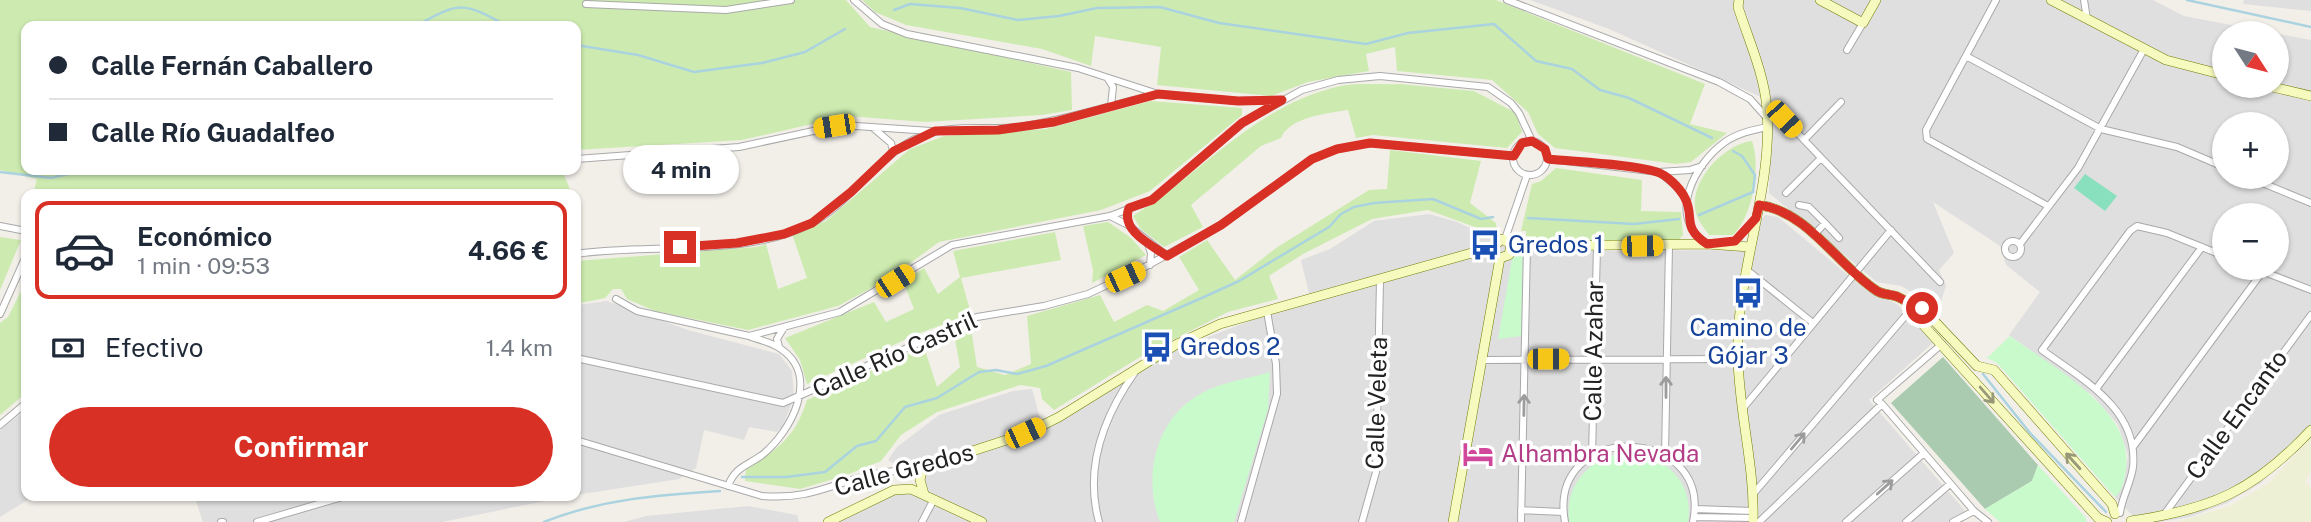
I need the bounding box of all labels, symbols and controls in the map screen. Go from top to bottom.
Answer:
north arrow [2212,21,2289,98]
map controls [2212,21,2289,280]
text: Calle Fernán Caballero [91,50,373,81]
car [1762,96,1807,142]
car [812,112,857,140]
button: + [2212,112,2289,189]
text: Calle Río Guadalfeo [91,117,335,148]
callout: 4 min [622,146,738,194]
text: 4 min [651,156,711,183]
button: − [2212,203,2289,280]
icon: car [53,219,116,282]
text: Económico [137,221,272,252]
bus stop icon: Gredos 1 [1468,228,1502,262]
place label: Gredos 1 [1508,230,1604,258]
route end [664,231,696,263]
text: 4.66 € [468,235,549,266]
car [1621,235,1664,257]
text: 1 min · 09:53 [137,252,270,279]
car [1102,259,1149,295]
car [872,261,919,301]
bus stop icon: Camino de Gójar 3 [1731,276,1765,310]
street label: Calle Azahar [1578,280,1608,422]
route start [1906,292,1938,324]
street label: Calle Río Castril [808,305,981,403]
place label: Camino de Gójar 3 [1689,313,1807,369]
icon: cash [49,329,87,367]
bus stop icon: Gredos 2 [1140,330,1174,364]
text: Efectivo [105,332,203,363]
place label: Gredos 2 [1180,332,1280,360]
text: 1.4 km [486,334,553,361]
street label: Calle Veleta [1360,336,1392,470]
street label: Calle Encanto [2180,344,2292,485]
car [1528,349,1570,370]
one-way arrow [1659,376,1673,399]
one-way arrow [1979,386,1995,404]
one-way arrow [1517,394,1530,417]
button: Confirmar [49,407,553,487]
car [1002,415,1049,451]
one-way arrow [1790,433,1806,451]
street label: Calle Gredos [831,437,976,501]
hotel icon: Alhambra Nevada [1461,437,1495,471]
place label: Alhambra Nevada [1501,439,1699,467]
one-way arrow [2065,453,2082,470]
one-way arrow [1876,479,1894,495]

